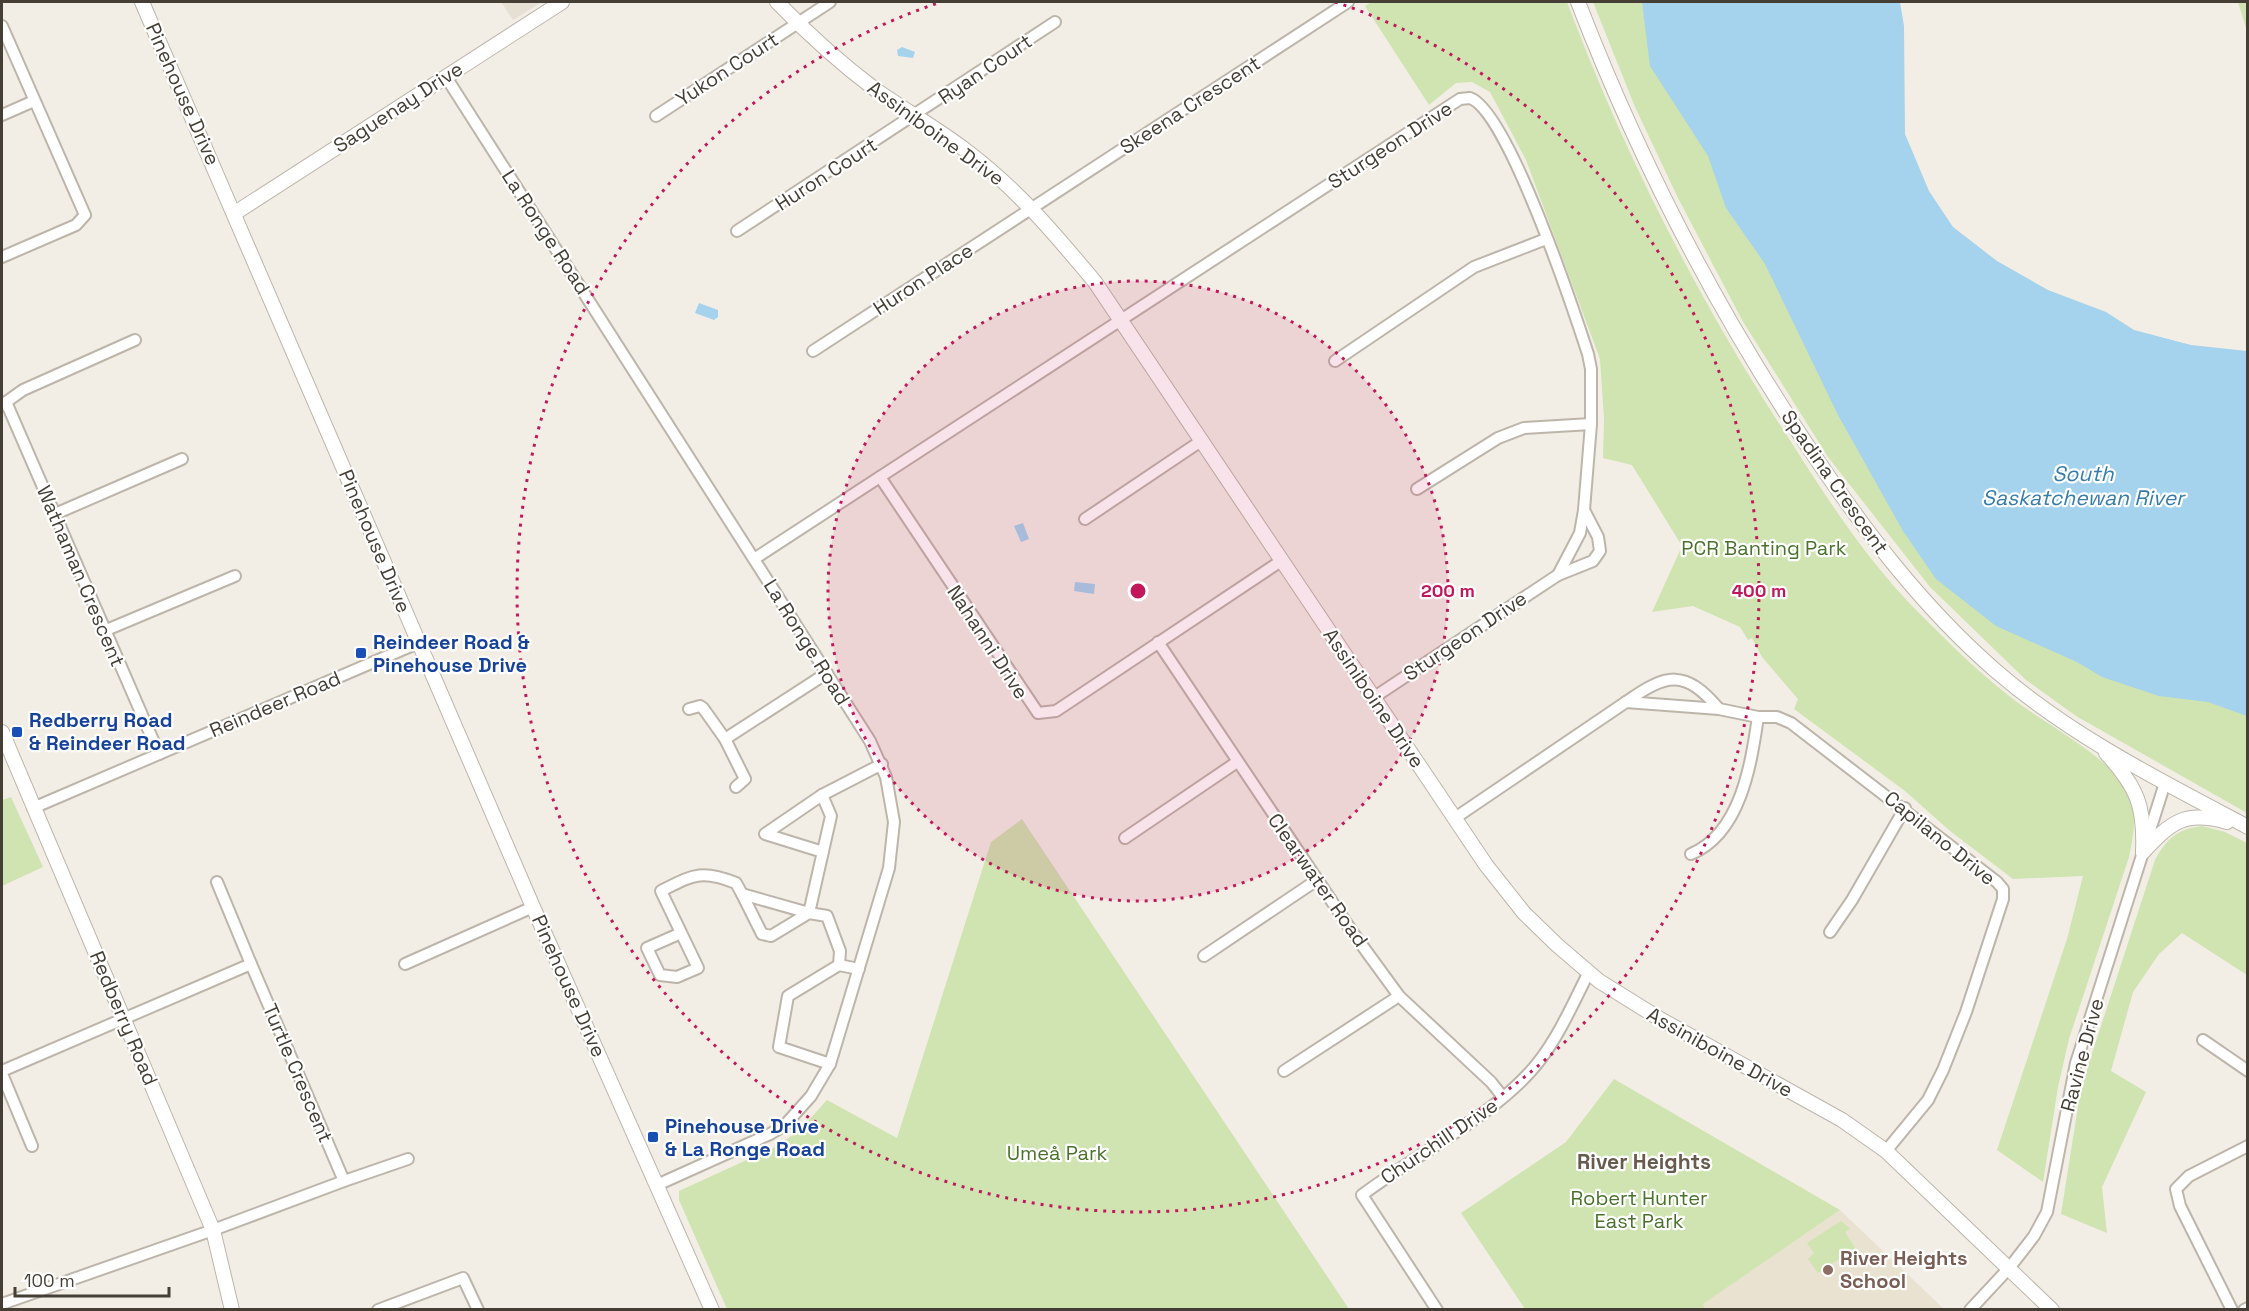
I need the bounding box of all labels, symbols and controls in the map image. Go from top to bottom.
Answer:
street label: Pinehouse Drive [140,19,226,169]
street label: Yukon Court [671,26,783,112]
street label: Ryan Court [933,28,1037,110]
street label: Skeena Crescent [1115,50,1265,160]
street label: Saguenay Drive [328,55,468,159]
street label: Assiniboine Drive [862,75,1010,191]
street label: Sturgeon Drive [1323,95,1457,195]
street label: Huron Court [770,131,882,217]
street label: La Ronge Road [496,165,596,299]
street label: Huron Place [868,237,978,321]
street label: Spadina Crescent [1775,405,1895,559]
water label: South Saskatchewan River [1982,460,2186,511]
street label: Pinehouse Drive [333,465,417,617]
street label: Wathaman Crescent [31,481,131,671]
park label: PCR Banting Park [1681,535,1847,561]
street label: La Ronge Road [758,574,856,710]
text: 200 m [1421,579,1475,602]
text: 400 m [1732,579,1786,602]
street label: Nahanni Drive [941,580,1035,704]
centre of rings [1128,581,1148,601]
street label: Sturgeon Drive [1398,585,1532,687]
street label: Assiniboine Drive [1318,623,1430,773]
place label: Reindeer Road & Pinehouse Drive [373,629,530,678]
marker: Reindeer Road & Pinehouse Drive [354,646,368,660]
street label: Reindeer Road [206,665,344,743]
place label: Redberry Road & Reindeer Road [29,707,186,756]
marker: Redberry Road & Reindeer Road [10,725,24,739]
street label: Capilano Drive [1879,785,2001,891]
street label: Clearwater Road [1262,808,1374,952]
street label: Pinehouse Drive [526,911,612,1061]
street label: Redberry Road [84,947,164,1089]
street label: Ravine Drive [2054,995,2110,1115]
street label: Turtle Crescent [257,1000,339,1146]
street label: Assiniboine Drive [1642,1001,1798,1103]
street label: Churchill Drive [1375,1092,1503,1190]
place label: Pinehouse Drive & La Ronge Road [665,1113,825,1162]
marker: Pinehouse Drive & La Ronge Road [646,1130,660,1144]
park label: Umeå Park [1007,1140,1108,1166]
district label: River Heights [1577,1148,1711,1175]
park label: Robert Hunter East Park [1570,1185,1708,1234]
place label: River Heights School [1840,1245,1968,1294]
scale bar [15,1260,170,1298]
marker: River Heights School [1821,1263,1835,1277]
text: 100 m [24,1269,75,1292]

